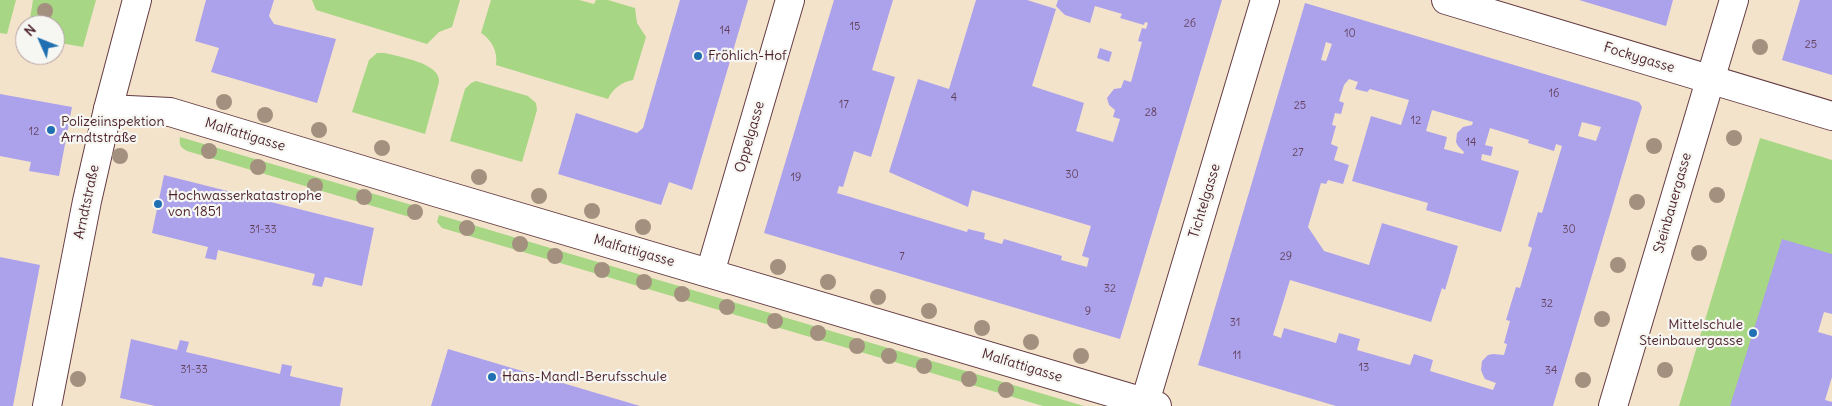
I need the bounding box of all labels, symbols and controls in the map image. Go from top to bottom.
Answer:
north arrow [15,15,65,65]
house number: 26 [1184,17,1196,31]
house number: 15 [850,20,860,34]
text: N [20,21,40,40]
house number: 14 [720,24,730,38]
house number: 10 [1344,27,1356,41]
house number: 25 [1805,38,1817,52]
street label: Fockygasse [1601,39,1677,77]
place label: Fröhlich-Hof [708,48,787,64]
marker: Fröhlich-Hof [692,50,704,62]
house number: 16 [1549,87,1559,101]
house number: 4 [951,91,957,105]
house number: 17 [839,98,849,112]
street label: Oppelgasse [732,99,768,175]
house number: 25 [1294,99,1306,113]
house number: 28 [1145,106,1157,120]
place label: Polizeiinspektion Arndtstraße [61,114,164,146]
house number: 12 [1411,114,1421,128]
street label: Malfattigasse [203,115,287,155]
marker: Polizeiinspektion Arndtstraße [45,124,57,136]
house number: 12 [29,125,39,139]
house number: 14 [1466,136,1476,150]
house number: 27 [1292,146,1304,160]
street label: Steinbauergasse [1651,151,1695,255]
street label: Tichtelgasse [1186,162,1224,240]
street label: Arndtstraße [71,163,103,241]
house number: 30 [1065,168,1079,182]
house number: 19 [791,171,801,185]
place label: Hochwasserkatastrophe von 1851 [168,188,322,220]
marker: Hochwasserkatastrophe von 1851 [152,198,164,210]
house number: 31-33 [249,223,277,237]
house number: 30 [1562,223,1576,237]
street label: Malfattigasse [592,231,676,271]
house number: 7 [899,250,905,264]
house number: 29 [1280,250,1292,264]
house number: 32 [1104,282,1116,296]
house number: 32 [1541,297,1553,311]
house number: 9 [1085,305,1091,319]
house number: 31 [1230,316,1240,330]
place label: Mittelschule Steinbauergasse [1639,317,1743,350]
marker: Mittelschule Steinbauergasse [1747,327,1759,339]
street label: Malfattigasse [980,346,1064,386]
house number: 11 [1233,349,1241,363]
house number: 13 [1359,361,1369,375]
house number: 31-33 [180,363,208,377]
house number: 34 [1545,364,1557,378]
place label: Hans-Mandl-Berufsschule [502,369,667,385]
marker: Hans-Mandl-Berufsschule [486,371,498,383]

